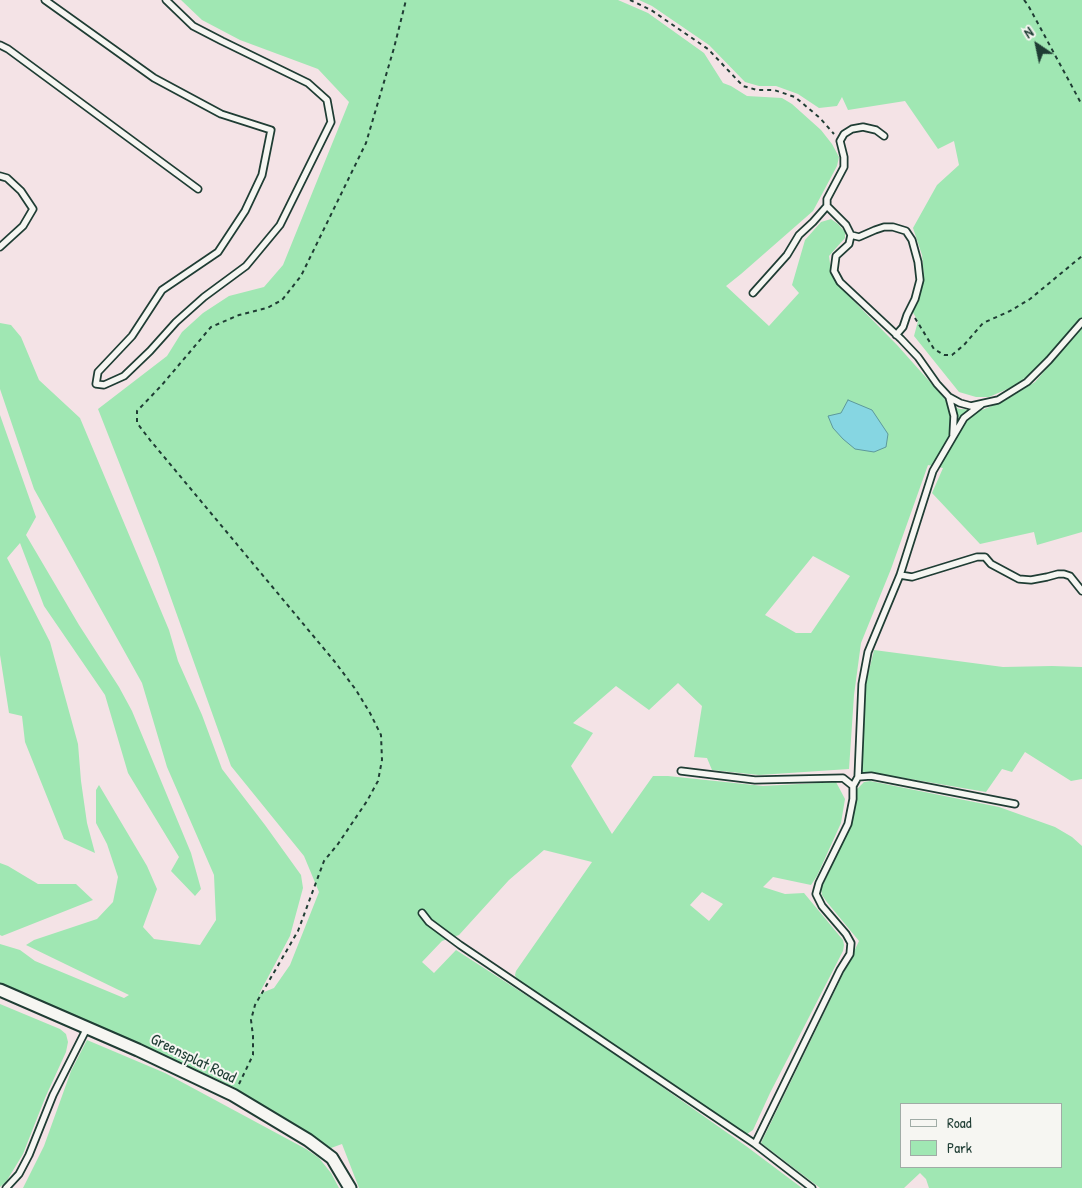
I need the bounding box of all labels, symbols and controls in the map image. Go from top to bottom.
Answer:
north arrow [1012,20,1062,70]
text: N [1020,22,1037,42]
street label: Greensplat Road [147,1030,239,1088]
legend [900,1103,1062,1168]
text: Road [947,1112,972,1133]
text: Park [947,1137,972,1158]

